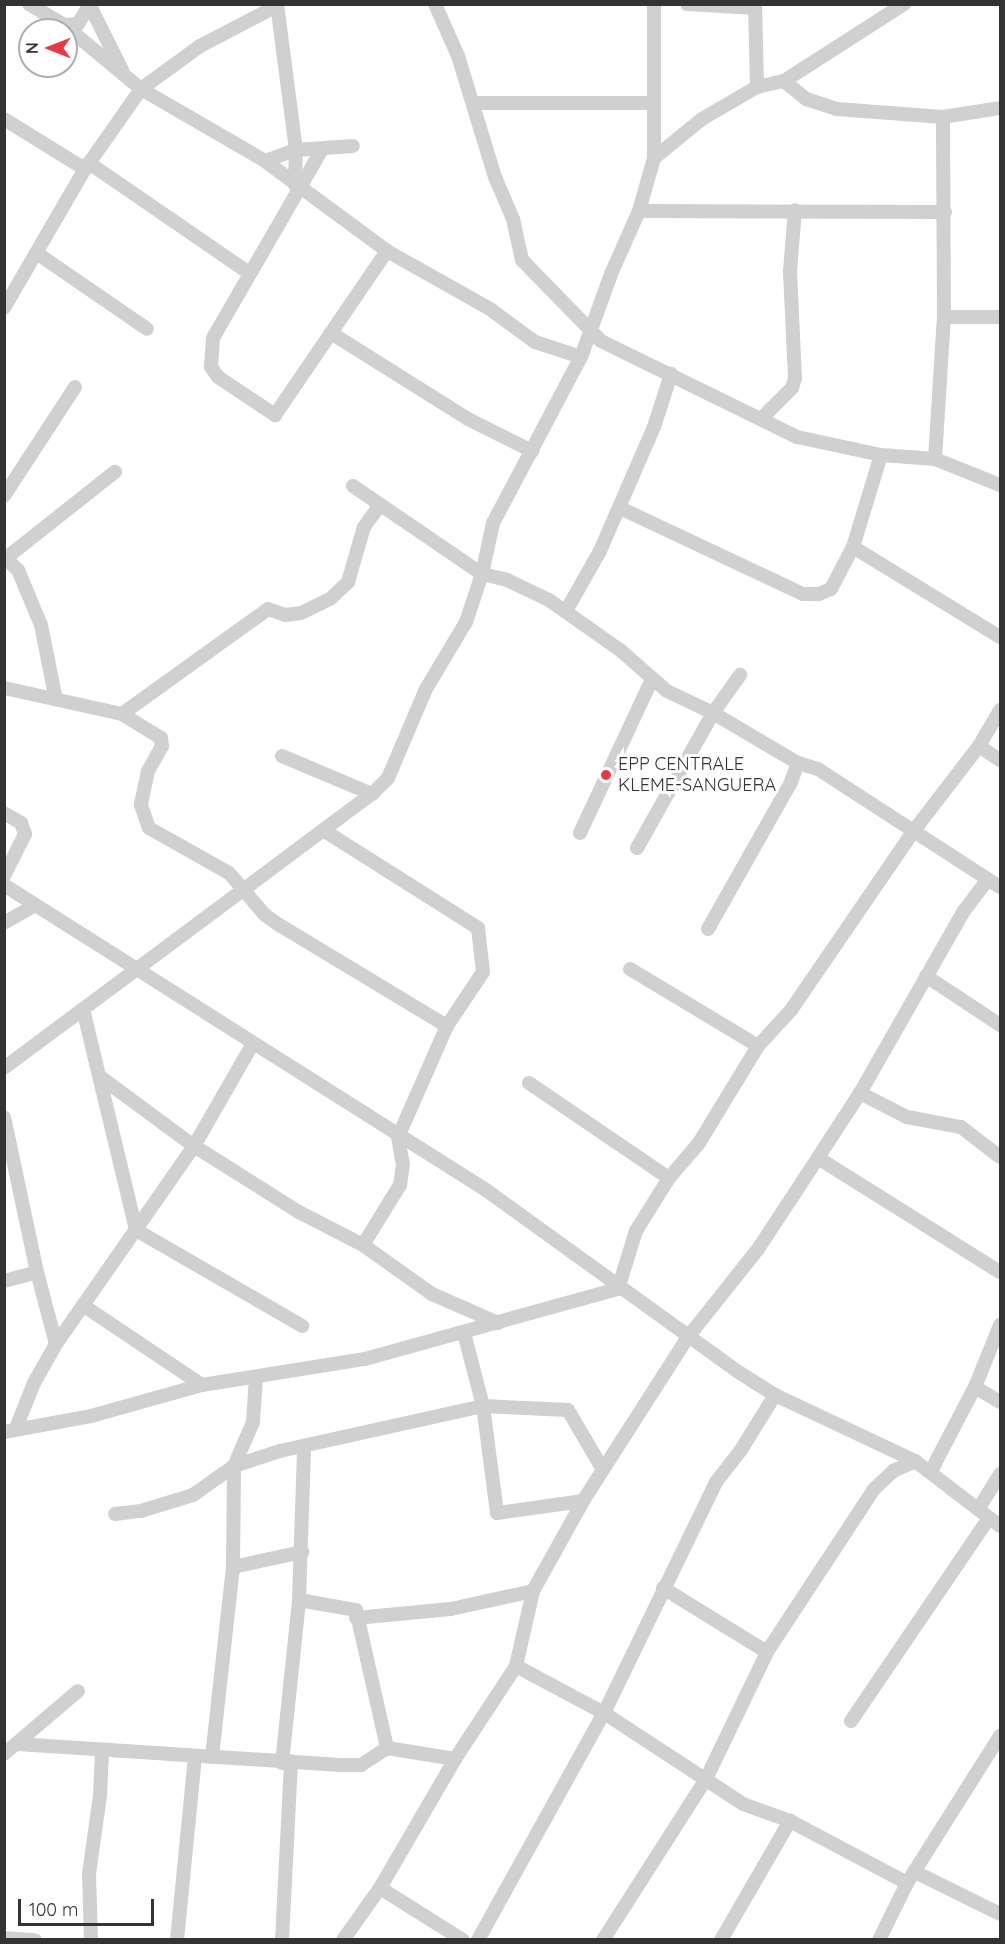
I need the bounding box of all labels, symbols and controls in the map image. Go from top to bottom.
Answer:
north arrow [18,18,78,78]
text: N [22,42,42,54]
place label: EPP CENTRALE KLEME-SANGUERA [618,754,776,796]
marker: EPP CENTRALE KLEME-SANGUERA [599,768,613,782]
scale bar [21,1887,158,1925]
text: 100 m [29,1898,78,1921]

